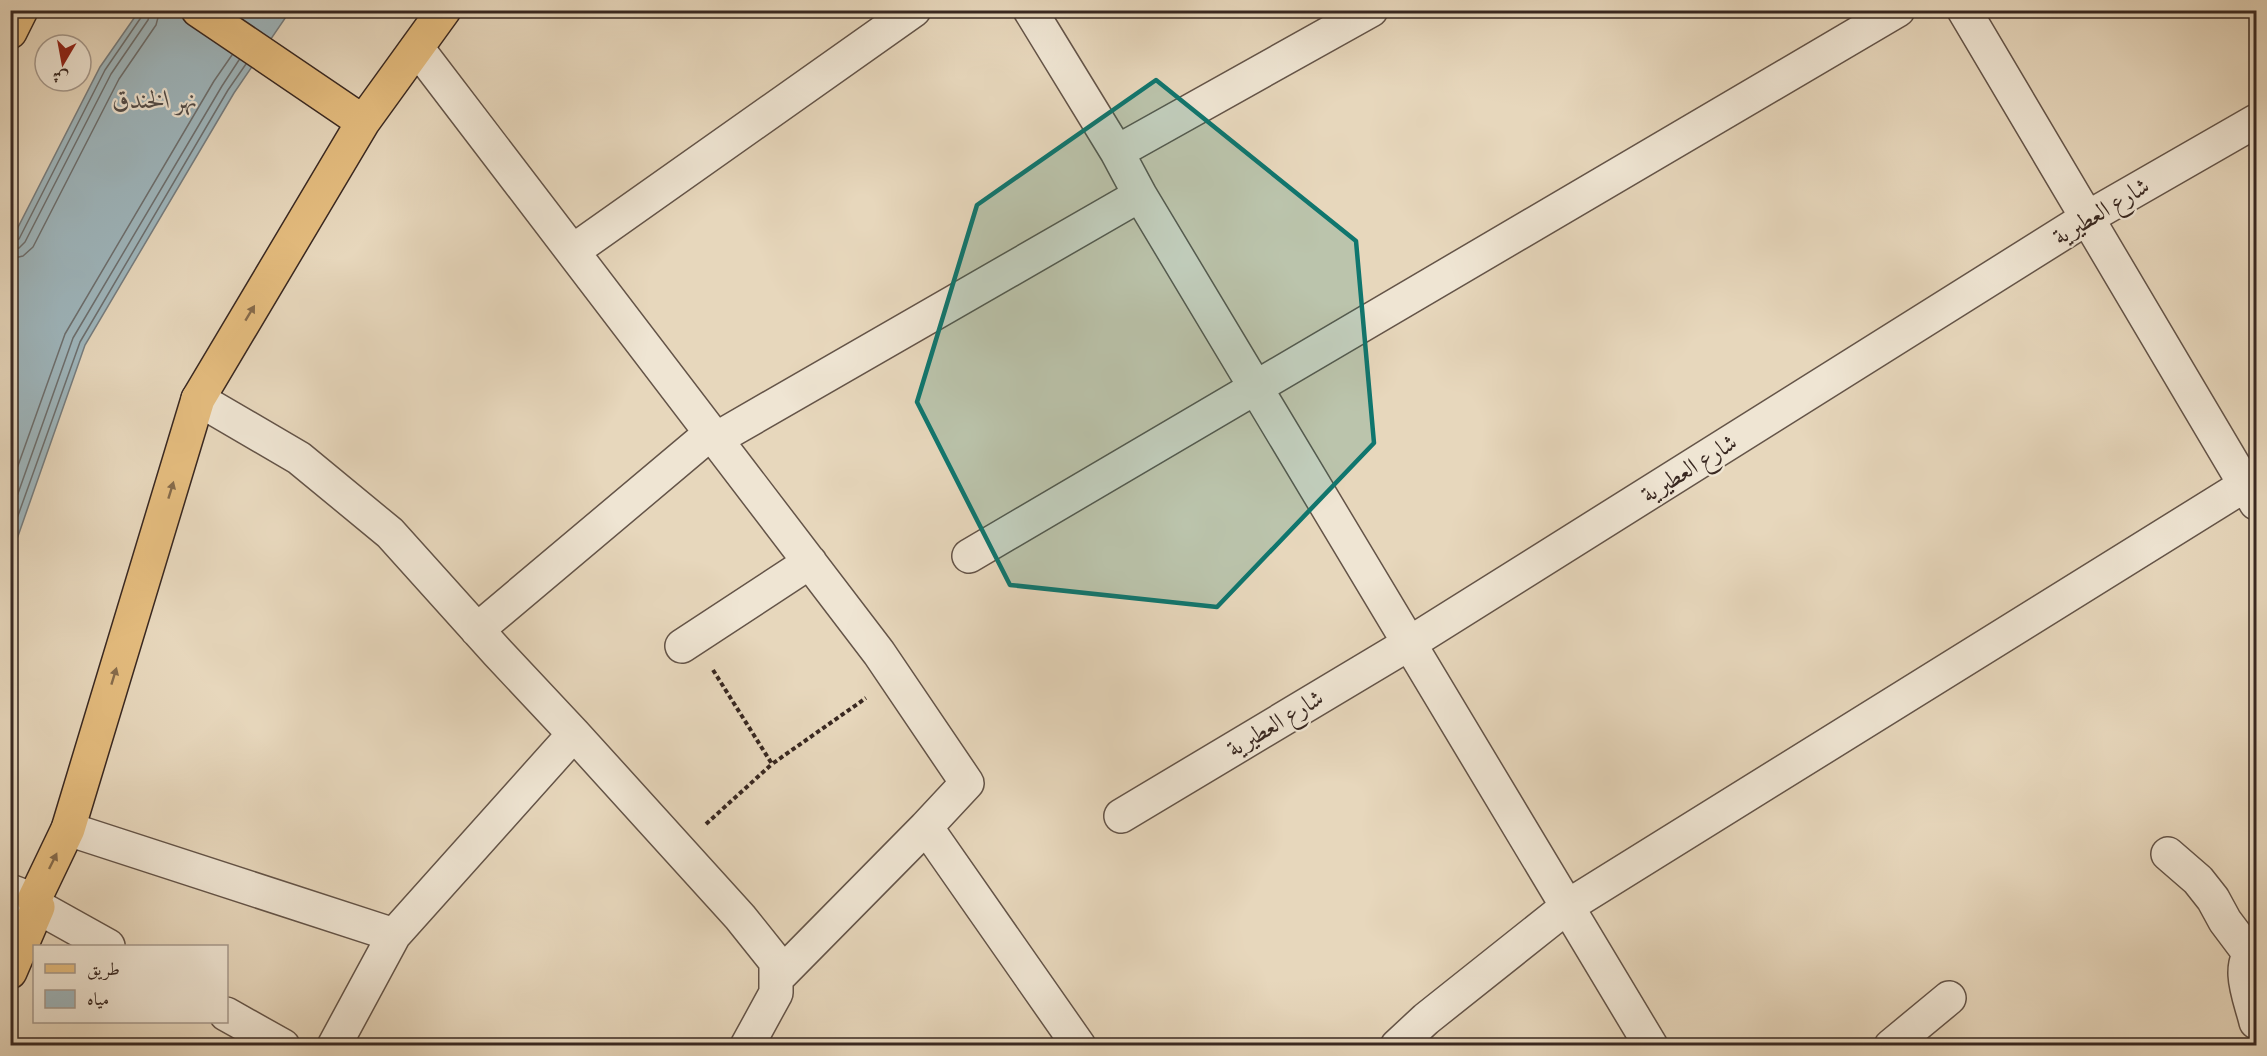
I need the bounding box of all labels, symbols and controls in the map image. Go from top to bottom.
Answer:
north arrow [33,33,93,93]
text: ش [51,65,70,89]
water label: نهر الخندق [112,82,198,117]
street label: شارع العطيرية [2047,170,2157,256]
one-way arrow [244,305,255,321]
street label: شارع العطيرية [1635,426,1745,513]
one-way arrow [167,481,176,499]
one-way arrow [110,667,119,685]
street label: شارع العطيرية [1221,682,1331,768]
one-way arrow [48,853,57,870]
legend [33,945,228,1023]
text: طريق [87,957,120,981]
text: مياه [87,987,109,1011]

